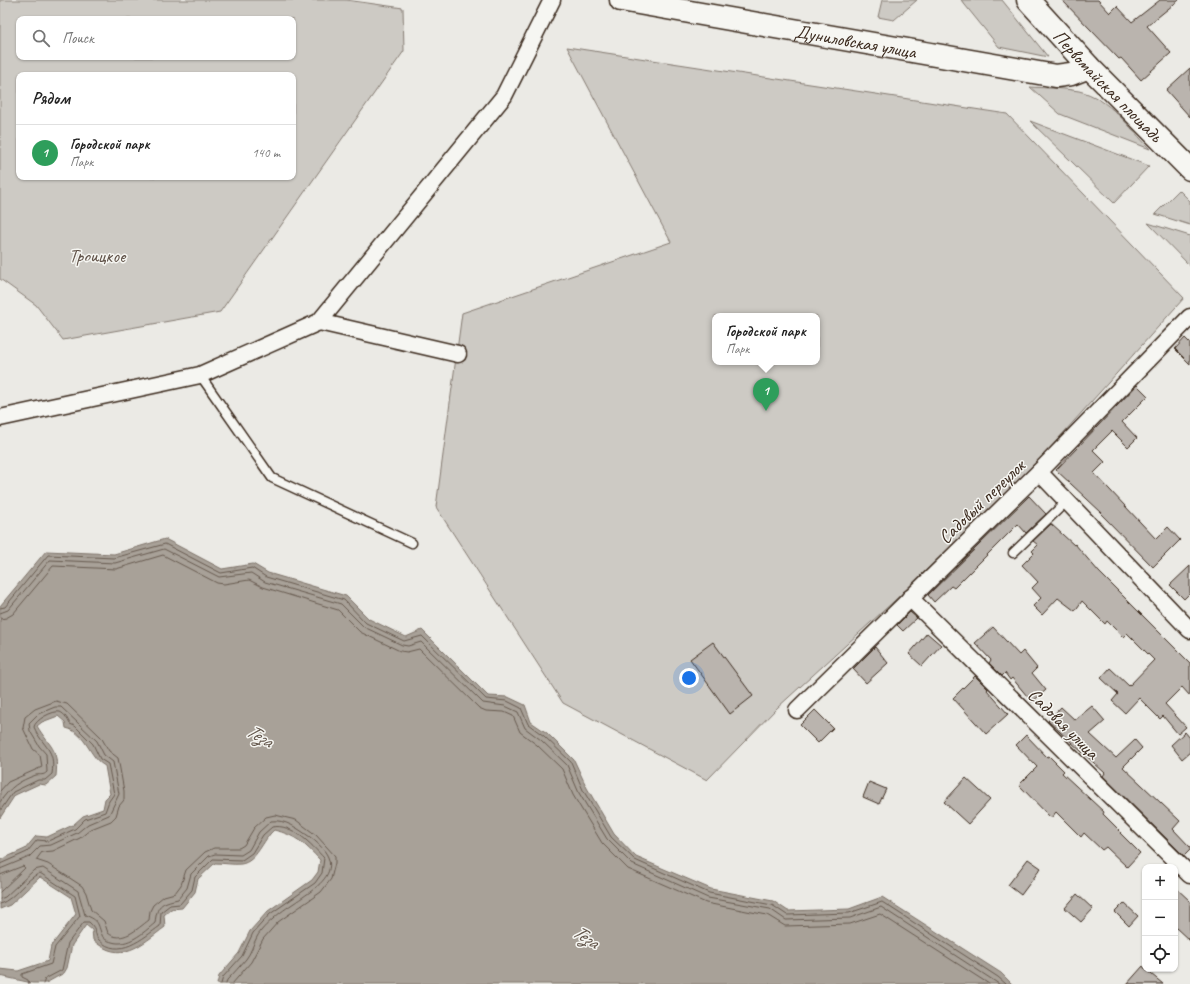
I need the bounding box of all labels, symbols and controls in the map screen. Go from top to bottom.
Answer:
search box [16,16,296,60]
street label: Дуниловская улица [793,20,919,65]
street label: Первомайская площадь [1047,25,1169,149]
icon: search [30,27,52,49]
text: Поиск [62,29,94,48]
text: Рядом [32,88,70,109]
text: Городской парк [70,135,150,154]
text: 1 [42,145,48,161]
text: 140 m [252,145,280,161]
text: Парк [70,154,93,170]
park label: Троицкое [69,244,127,268]
popup [712,313,820,365]
text: Городской парк [726,322,806,341]
text: Парк [726,341,749,357]
pin: 1 [753,378,779,411]
street label: Садовый переулок [933,453,1032,549]
your location [679,668,699,688]
street label: Садовая улица [1023,683,1105,766]
water label: Теза [242,718,279,754]
map controls [1142,864,1178,972]
button: + [1142,864,1178,900]
button: − [1142,900,1178,936]
water label: Теза [568,919,605,955]
button: locate [1142,936,1178,972]

